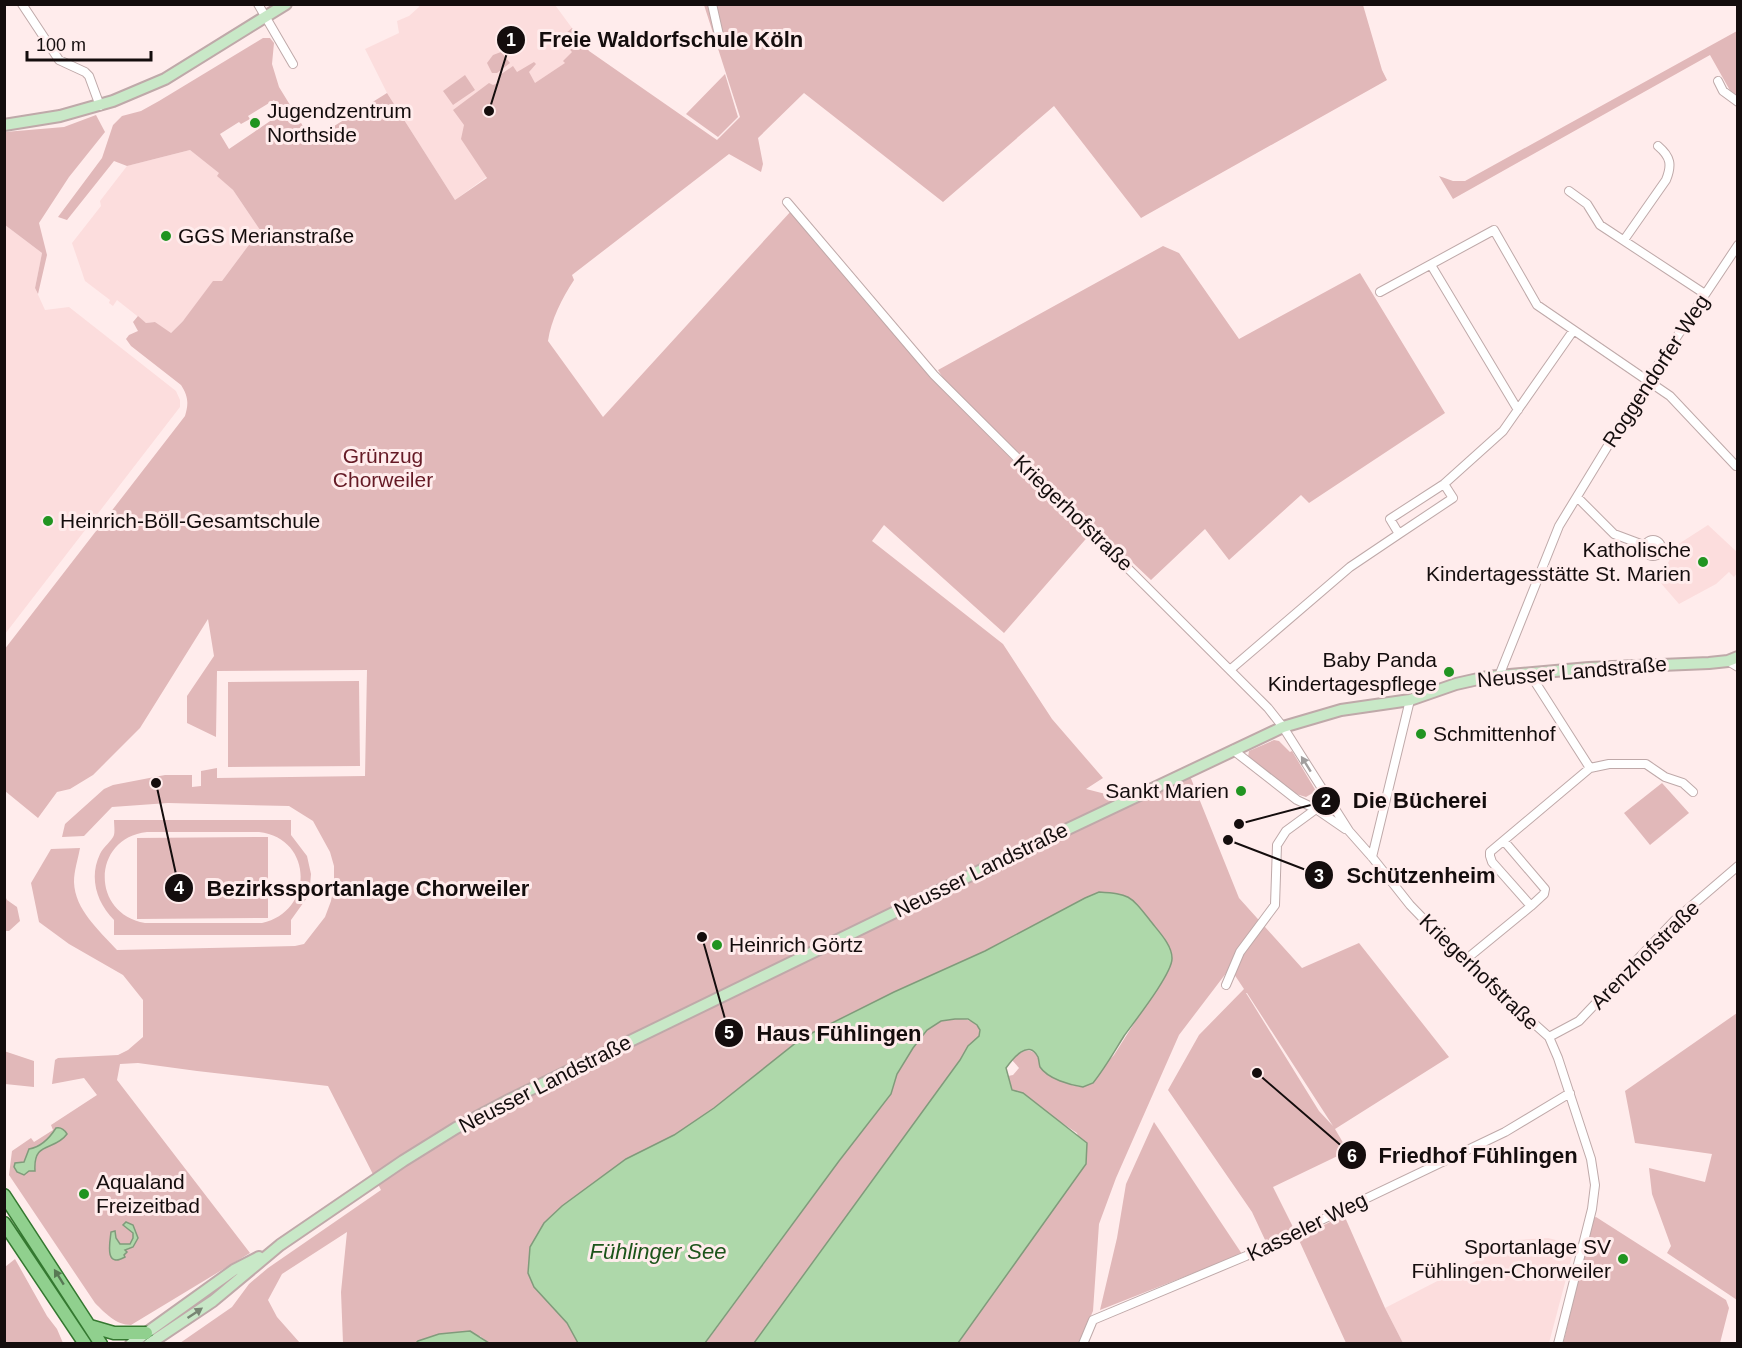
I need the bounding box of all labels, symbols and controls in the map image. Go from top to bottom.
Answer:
callout: Freie Waldorfschule Köln [496,20,815,60]
scale bar [27,24,152,62]
text: Freie Waldorfschule Köln [539,27,803,52]
text: 1 [506,30,516,50]
text: 100 m [36,35,86,55]
place label: Jugendzentrum Northside [267,99,412,146]
marker: Jugendzentrum Northside [248,116,262,130]
place label: GGS Merianstraße [178,224,354,247]
marker: GGS Merianstraße [159,229,173,243]
street label: Roggendorfer Weg [1598,290,1713,451]
park label: Grünzug Chorweiler [333,444,433,491]
street label: Kriegerhofstraße [1009,450,1138,575]
place label: Heinrich-Böll-Gesamtschule [60,509,320,532]
marker: Heinrich-Böll-Gesamtschule [41,514,55,528]
place label: Katholische Kindertagesstätte St. Marien [1426,538,1691,585]
marker: Katholische Kindertagesstätte St. Marien [1696,555,1710,569]
place label: Baby Panda Kindertagespflege [1268,648,1437,695]
street label: Neusser Landstraße [1476,652,1668,691]
marker: Baby Panda Kindertagespflege [1442,665,1456,679]
place label: Schmittenhof [1433,722,1556,745]
marker: Schmittenhof [1414,727,1428,741]
one-way arrow [1301,756,1312,772]
place label: Sankt Marien [1105,779,1229,802]
callout: Die Bücherei [1311,781,1499,821]
marker: Sankt Marien [1234,784,1248,798]
text: Die Bücherei [1353,788,1487,813]
text: 2 [1321,791,1331,811]
street label: Neusser Landstraße [890,818,1071,922]
callout: Schützenheim [1304,855,1507,895]
text: Schützenheim [1346,863,1496,888]
text: 3 [1314,866,1324,886]
callout: Bezirkssportanlage Chorweiler [164,868,541,908]
text: Bezirkssportanlage Chorweiler [207,876,530,901]
text: 4 [174,878,184,898]
street label: Arenzhofstraße [1586,896,1704,1014]
street label: Kriegerhofstraße [1415,909,1544,1034]
place label: Heinrich Görtz [729,933,863,956]
marker: Heinrich Görtz [710,938,724,952]
callout: Haus Fühlingen [714,1013,933,1053]
text: Haus Fühlingen [757,1021,922,1046]
text: 5 [724,1023,734,1043]
street label: Neusser Landstraße [455,1030,635,1137]
callout: Friedhof Fühlingen [1337,1135,1590,1175]
text: Friedhof Fühlingen [1378,1143,1578,1168]
text: 6 [1347,1146,1357,1166]
place label: Aqualand Freizeitbad [96,1170,200,1217]
marker: Aqualand Freizeitbad [77,1187,91,1201]
street label: Kasseler Weg [1243,1188,1370,1265]
place label: Sportanlage SV Fühlingen-Chorweiler [1411,1235,1611,1282]
water label: Fühlinger See [590,1239,726,1264]
marker: Sportanlage SV Fühlingen-Chorweiler [1616,1252,1630,1266]
one-way arrow [53,1268,64,1285]
one-way arrow [187,1308,203,1319]

